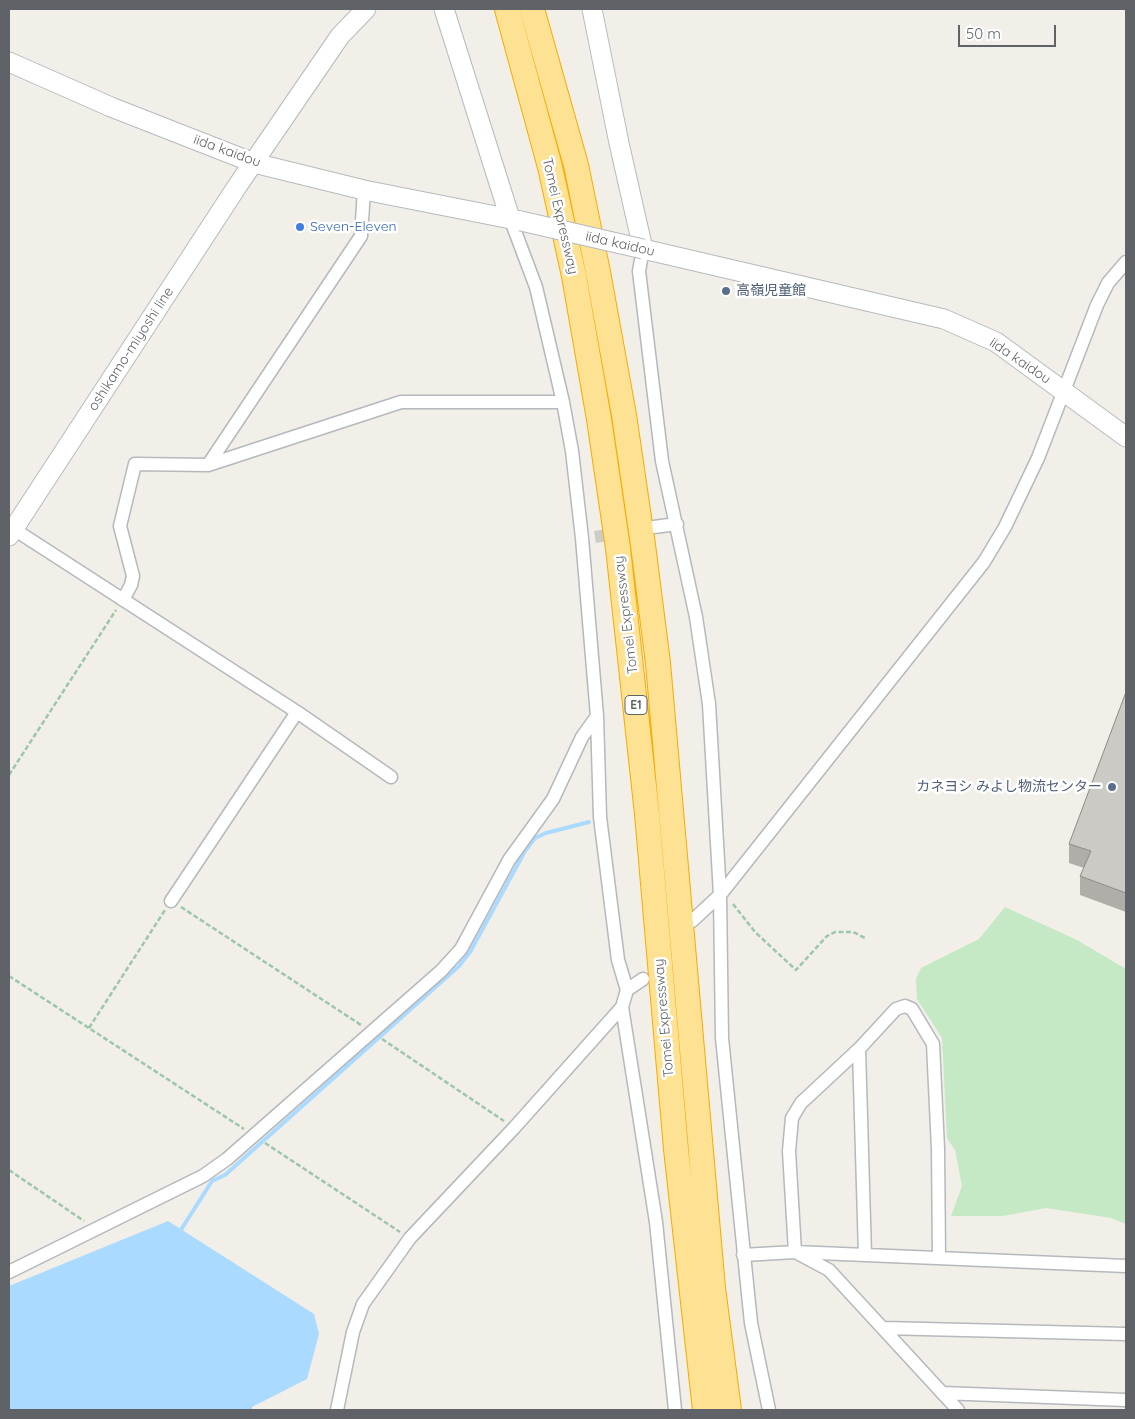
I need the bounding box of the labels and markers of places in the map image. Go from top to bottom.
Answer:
place label: Seven-Eleven [310,219,397,235]
marker: Seven-Eleven [294,221,306,233]
place label: 高嶺児童館 [736,283,806,299]
marker: 高嶺児童館 [720,285,732,297]
place label: カネヨシ みよし物流センター [916,779,1102,795]
marker: カネヨシ みよし物流センター [1106,781,1118,793]

